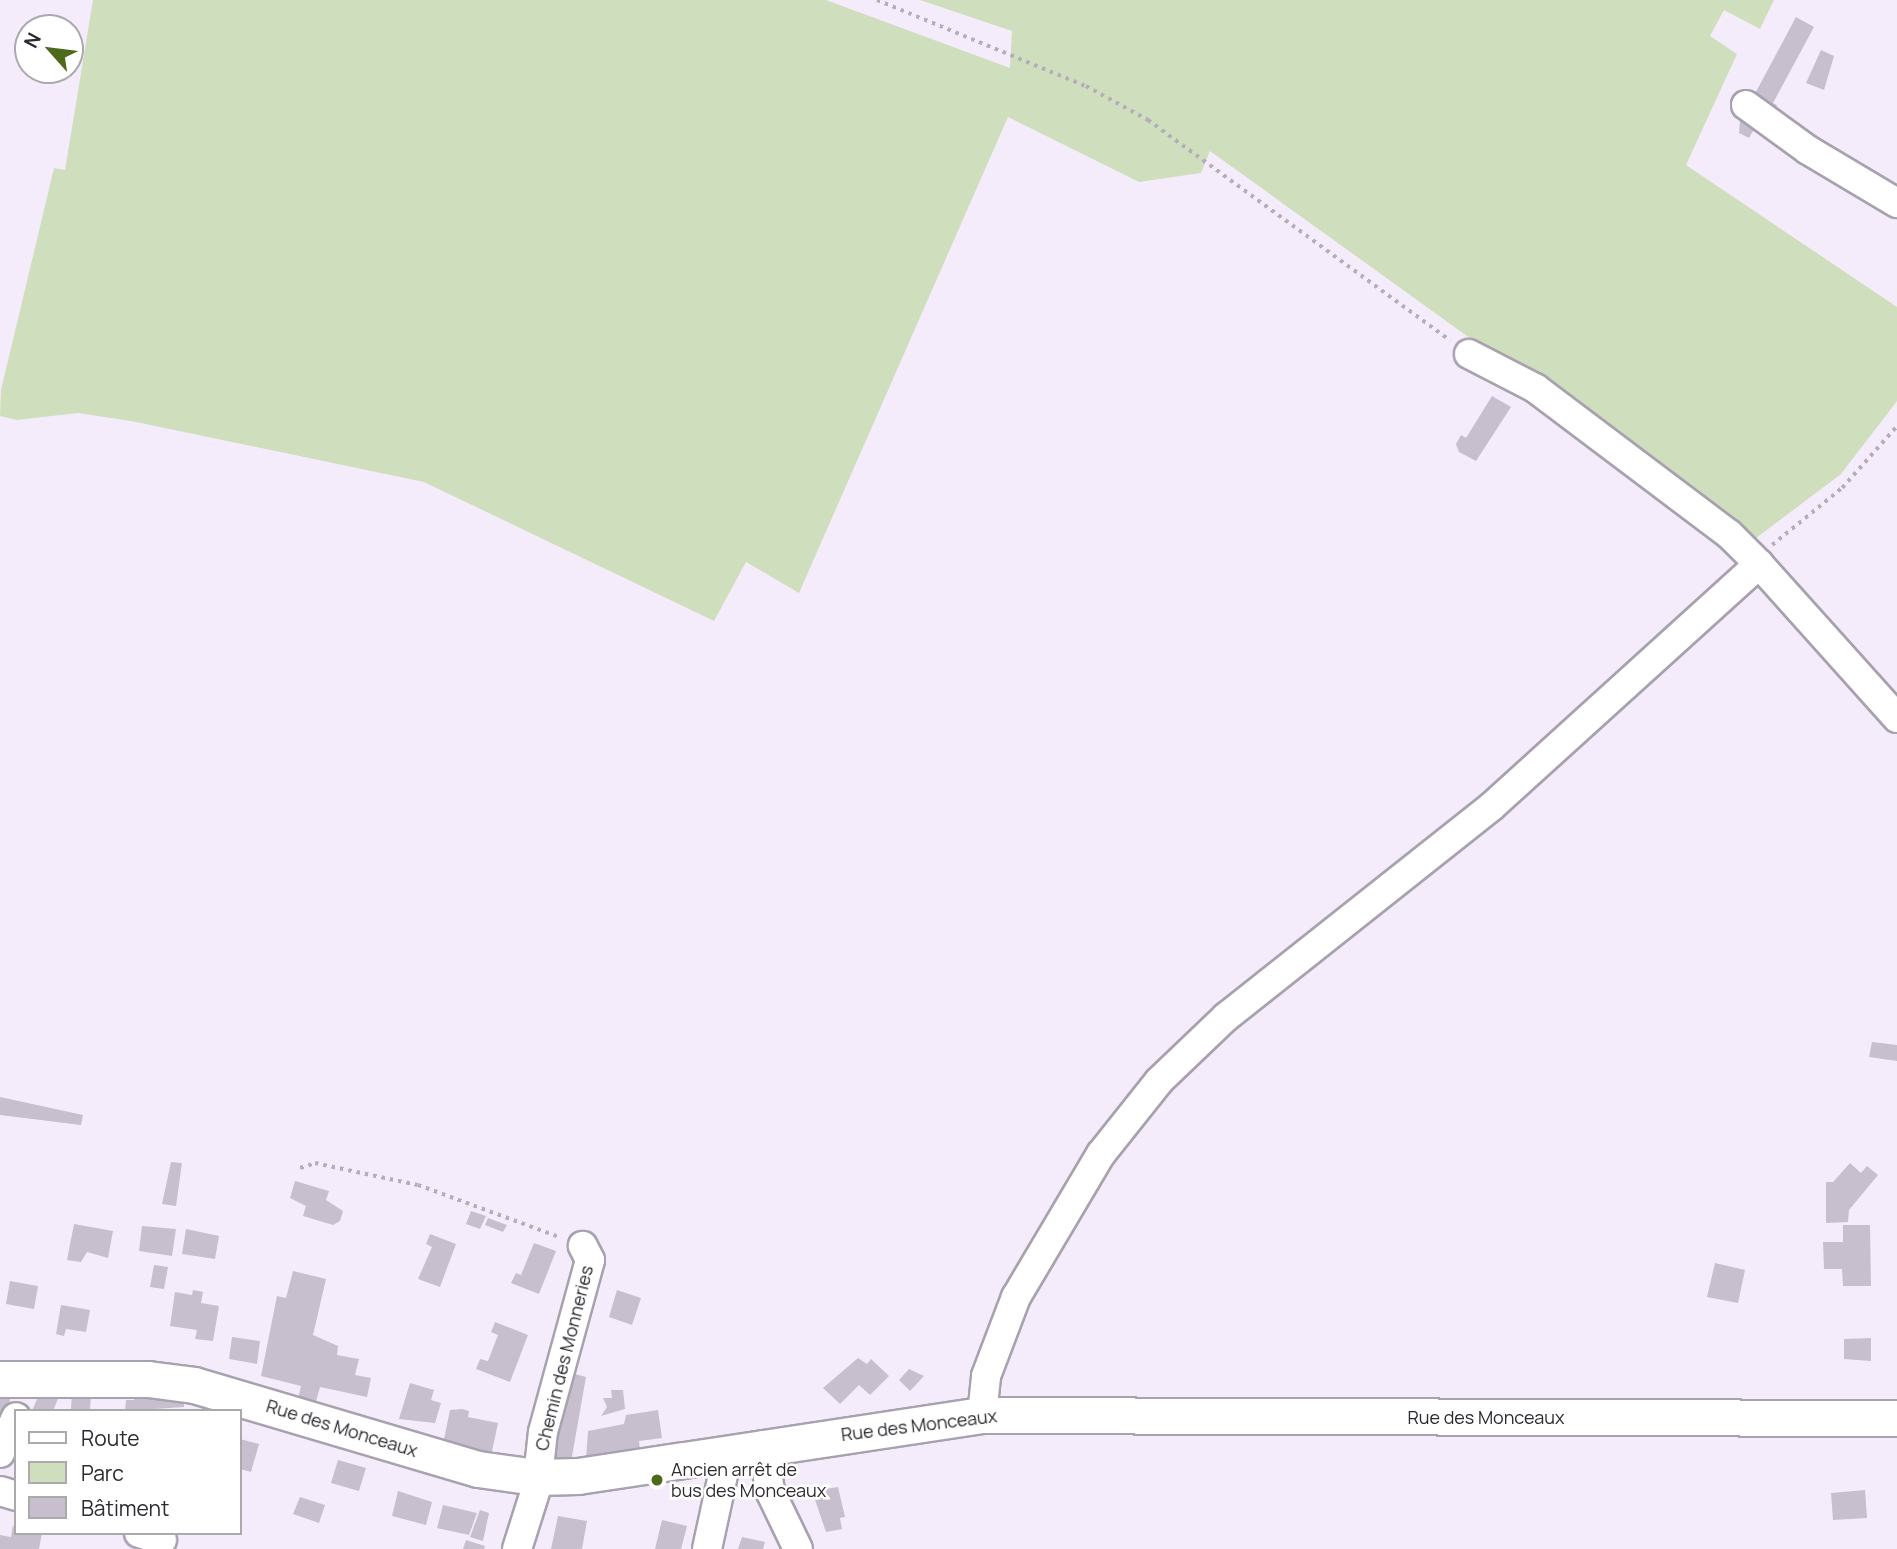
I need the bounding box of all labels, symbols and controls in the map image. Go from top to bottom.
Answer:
north arrow [14,14,84,84]
text: N [18,28,47,52]
street label: Chemin des Monneries [531,1263,597,1453]
street label: Rue des Monceaux [264,1395,420,1461]
street label: Rue des Monceaux [840,1405,998,1445]
street label: Rue des Monceaux [1407,1406,1565,1428]
legend [14,1409,242,1535]
text: Route [81,1424,139,1452]
text: Parc [81,1459,124,1487]
place label: Ancien arrêt de bus des Monceaux [671,1459,826,1502]
marker: Ancien arrêt de bus des Monceaux [649,1472,665,1488]
text: Bâtiment [81,1494,169,1522]

